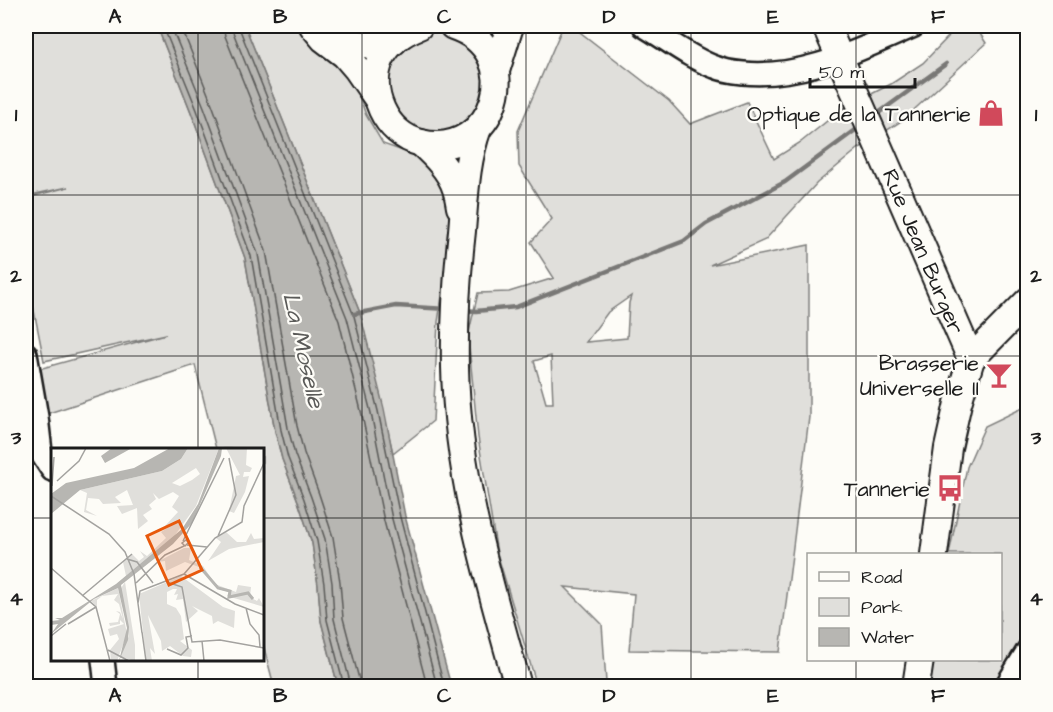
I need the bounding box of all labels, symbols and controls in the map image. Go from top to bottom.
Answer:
text: A [109,3,122,31]
text: B [273,3,288,31]
text: C [437,3,452,31]
text: D [603,3,616,31]
text: E [767,3,779,31]
text: F [931,3,946,31]
scale bar [810,51,915,89]
text: 50 m [819,60,864,85]
shop icon: Optique de la Tannerie [976,98,1006,128]
place label: Optique de la Tannerie [747,99,971,130]
text: 1 [15,101,18,129]
text: 1 [1035,101,1038,129]
street label: Rue Jean Burger [873,164,971,339]
text: 2 [9,262,22,290]
text: 2 [1029,262,1042,290]
water label: La Moselle [273,289,333,412]
place label: Brasserie Universelle II [860,348,979,404]
bar icon: Brasserie Universelle II [984,360,1014,390]
text: 3 [10,424,22,452]
text: 3 [1030,424,1042,452]
inset map [51,448,264,661]
bus stop icon: Tannerie [935,473,965,503]
place label: Tannerie [844,474,930,505]
legend [807,553,1002,661]
text: Road [861,565,902,590]
text: 4 [9,585,23,613]
text: 4 [1029,585,1043,613]
text: Park [861,595,903,620]
text: Water [861,625,914,650]
text: A [109,682,122,710]
text: B [273,682,288,710]
text: C [437,682,452,710]
text: D [603,682,616,710]
text: E [767,682,779,710]
text: F [931,682,946,710]

